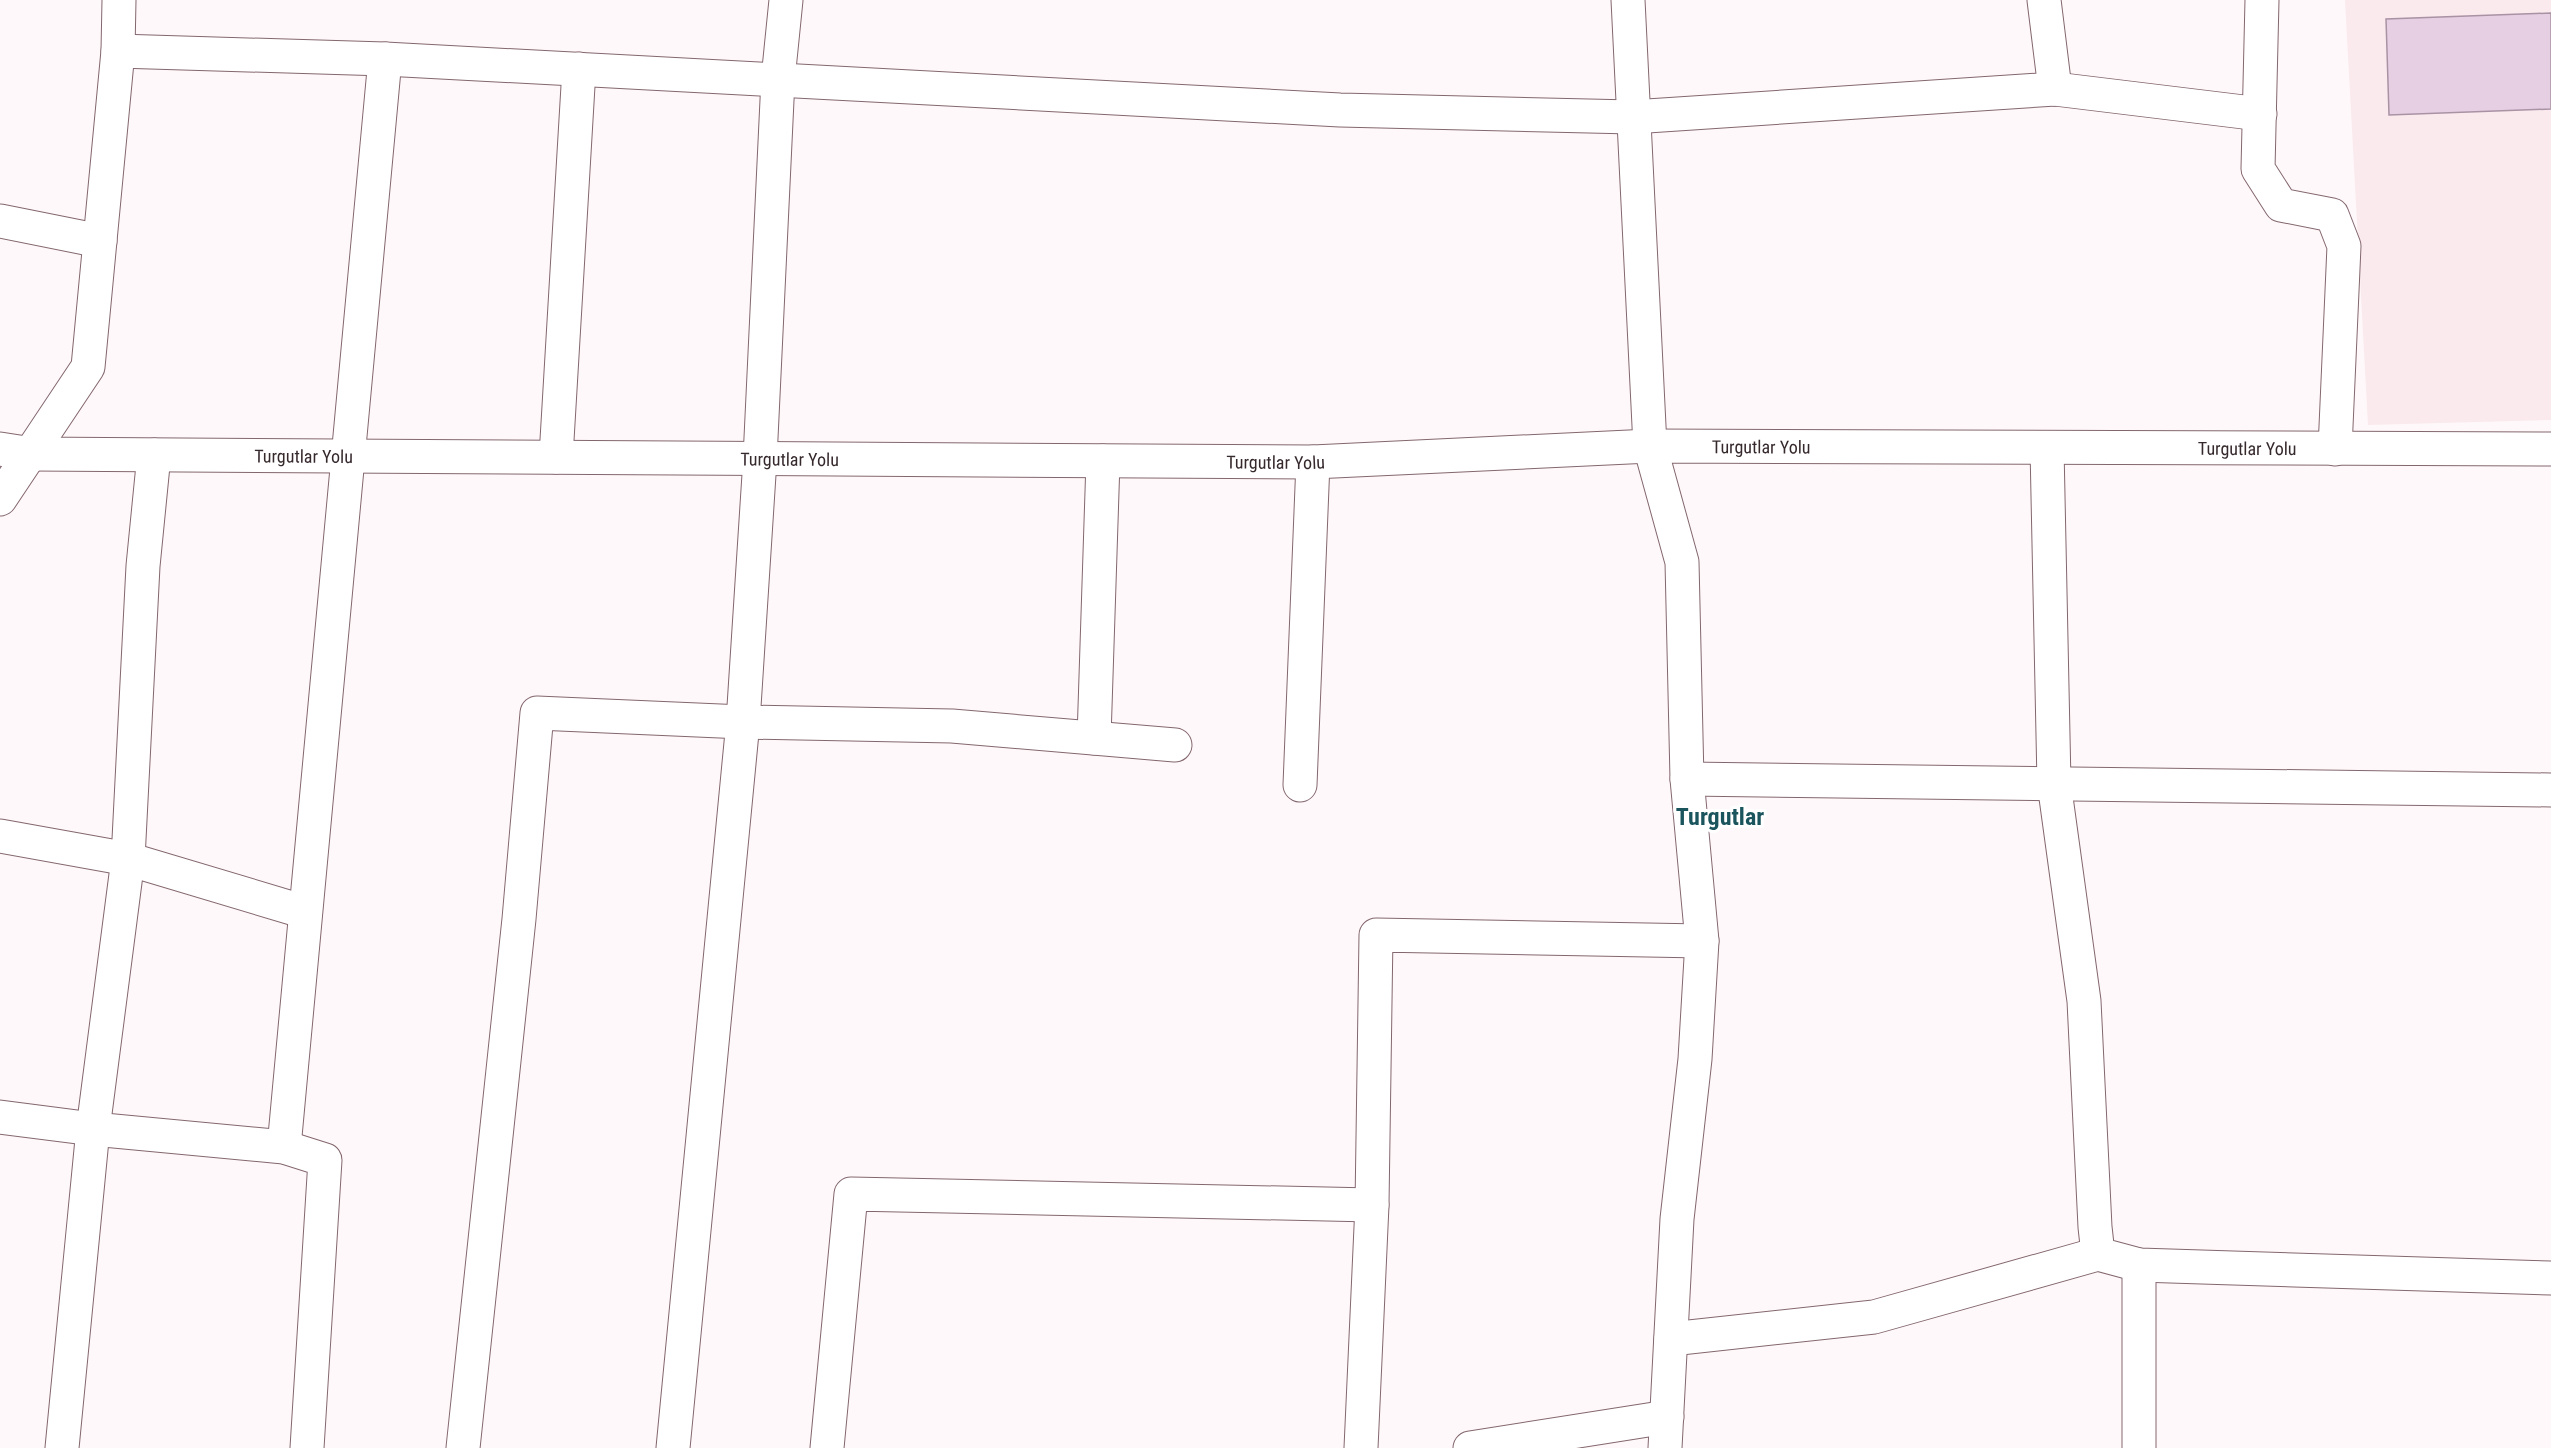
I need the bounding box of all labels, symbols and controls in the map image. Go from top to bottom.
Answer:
street label: Turgutlar Yolu [1712,436,1811,457]
street label: Turgutlar Yolu [2198,437,2297,459]
street label: Turgutlar Yolu [254,445,353,467]
street label: Turgutlar Yolu [740,448,839,470]
street label: Turgutlar Yolu [1226,451,1325,473]
district label: Turgutlar [1676,803,1764,831]

